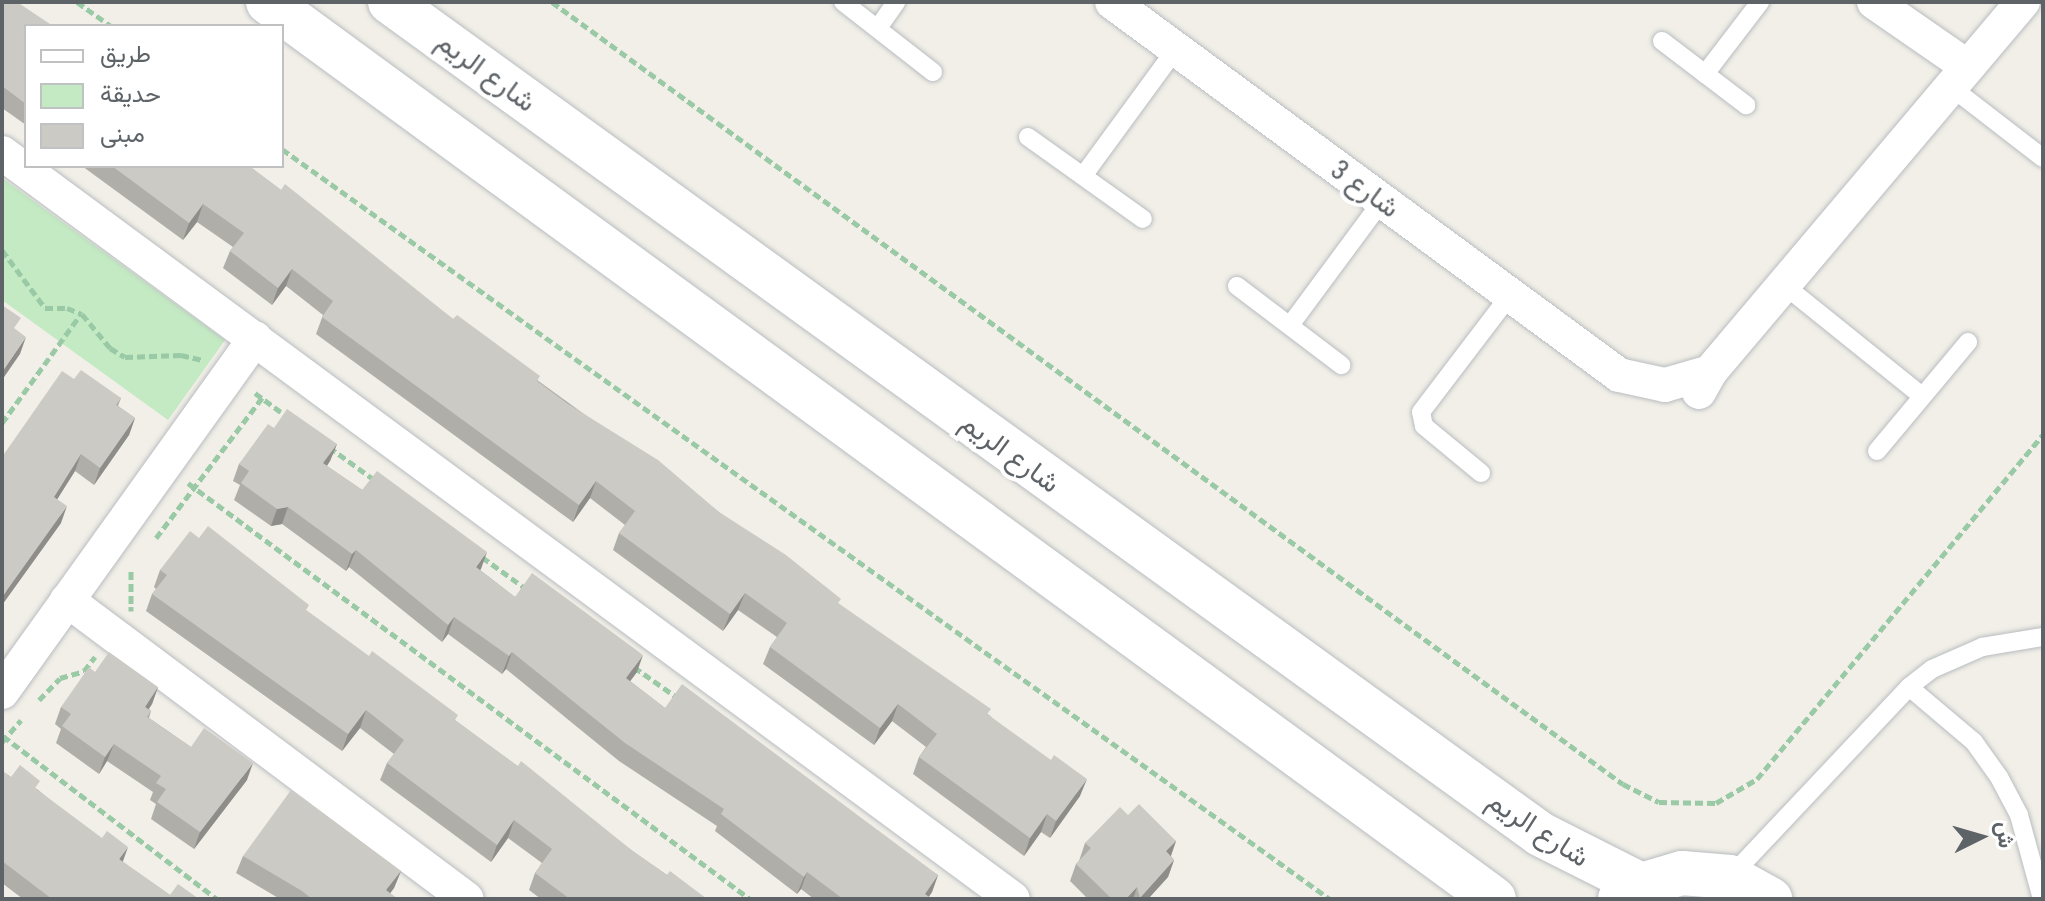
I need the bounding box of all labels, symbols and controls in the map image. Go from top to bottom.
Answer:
legend [24,24,284,168]
street label: شارع الريم [430,25,542,119]
text: طريق [100,40,151,68]
text: حديقة [100,80,161,108]
text: مبنى [100,120,145,148]
street label: شارع 3 [1324,153,1406,225]
street label: شارع الريم [954,406,1066,500]
street label: شارع الريم [1481,784,1595,874]
north arrow [1941,797,2021,877]
text: ش [1992,821,2019,849]

